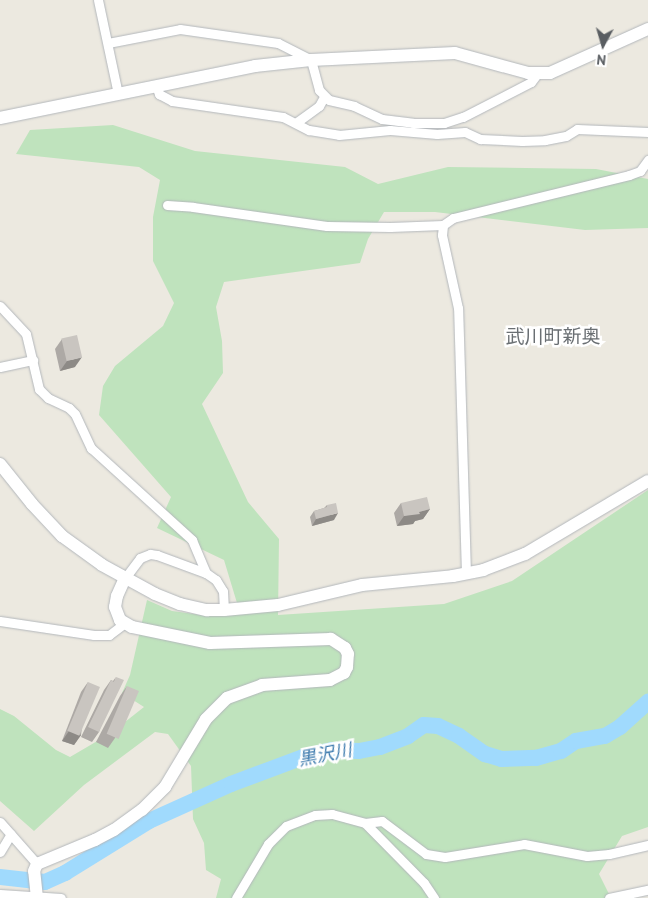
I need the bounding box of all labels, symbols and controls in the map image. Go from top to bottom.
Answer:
north arrow [578,20,628,70]
text: N [596,50,607,69]
district label: 武川町新奥 [506,326,600,348]
water label: 黒沢川 [296,739,354,771]

